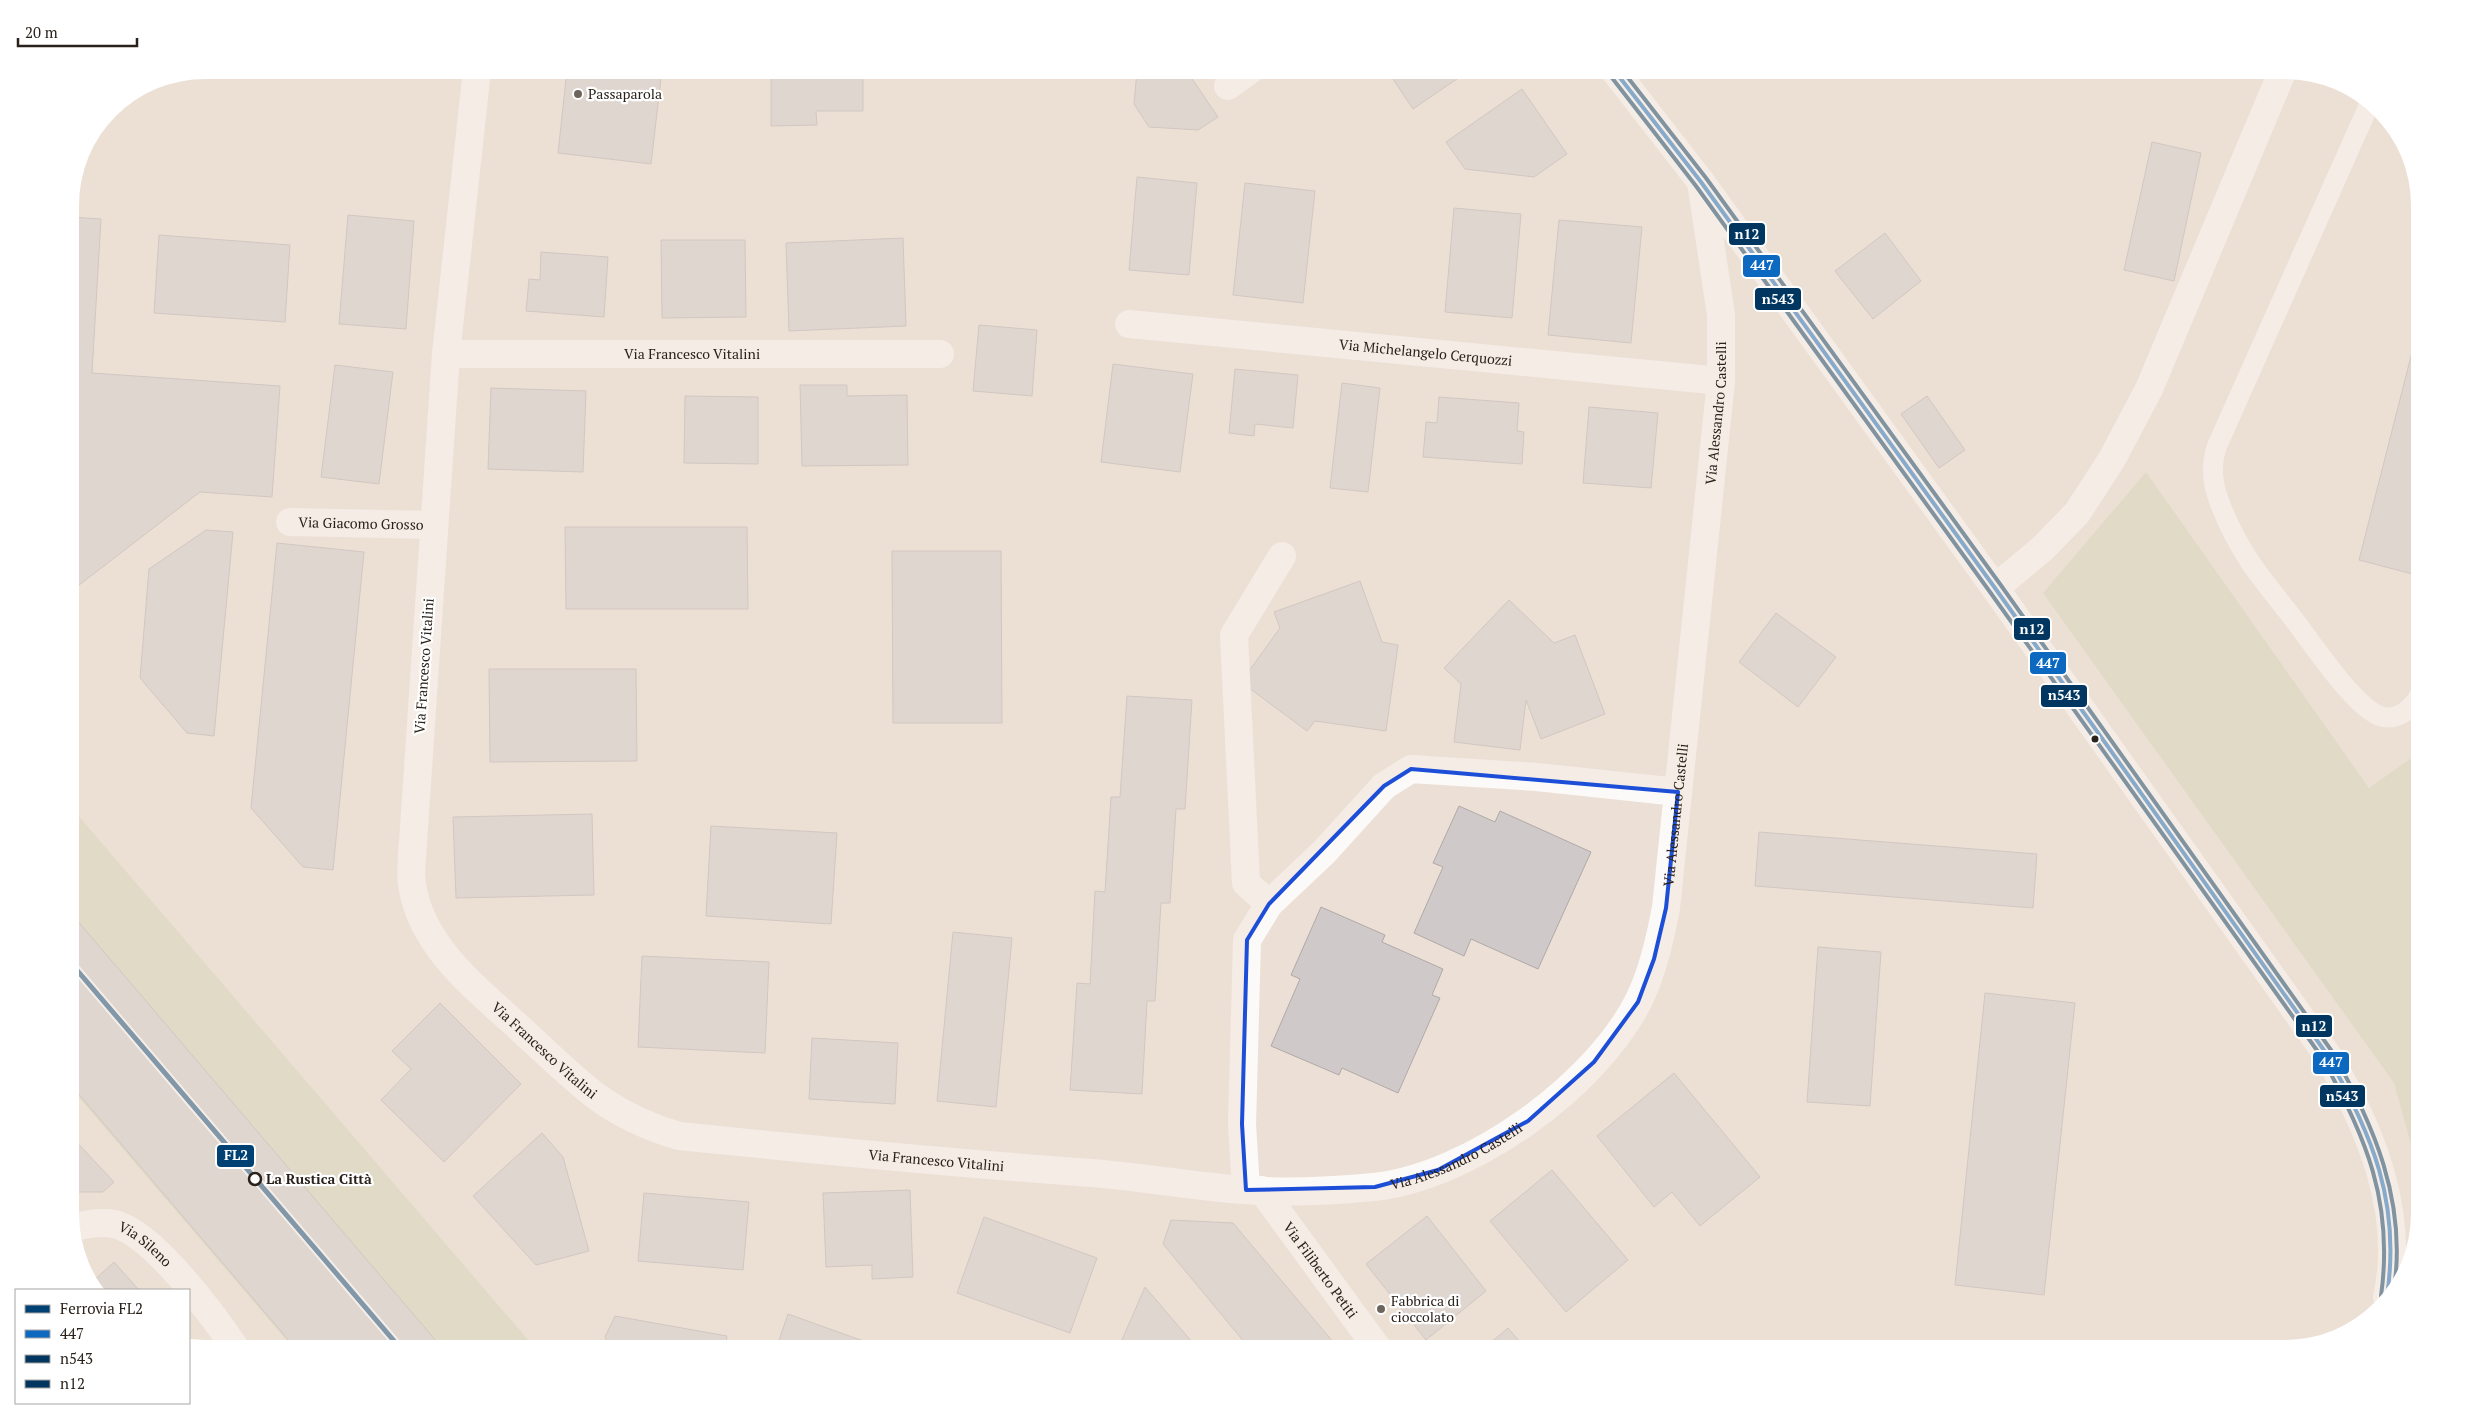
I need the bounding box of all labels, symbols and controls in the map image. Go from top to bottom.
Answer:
scale bar [18,15,136,47]
text: 20 m [25,22,58,42]
place label: Passaparola [588,84,662,103]
marker: Passaparola [572,88,584,100]
line badge: n12 [1728,222,1766,246]
text: n12 [1735,224,1760,243]
line badge: 447 [1742,254,1781,278]
text: 447 [1750,255,1774,274]
line badge: n543 [1754,287,1802,311]
text: n543 [1762,289,1794,308]
street label: Via Michelangelo Cerquozzi [1338,334,1513,370]
street label: Via Alessandro Castelli [1700,341,1730,486]
street label: Via Francesco Vitalini [624,344,760,363]
street label: Via Giacomo Grosso [298,512,424,534]
street label: Via Francesco Vitalini [409,597,438,734]
line badge: n12 [2013,617,2051,641]
text: n12 [2020,619,2045,638]
line badge: 447 [2029,651,2067,675]
text: 447 [2036,653,2060,672]
line badge: n543 [2040,684,2088,708]
text: n543 [2048,685,2080,704]
unlabelled marker [2090,734,2100,744]
street label: Via Alessandro Castelli [1658,742,1692,887]
street label: Via Francesco Vitalini [488,997,601,1103]
line badge: n12 [2295,1014,2333,1038]
text: n12 [2302,1016,2327,1035]
line badge: 447 [2312,1051,2350,1075]
text: 447 [2319,1052,2343,1071]
line badge: n543 [2319,1084,2366,1108]
text: n543 [2326,1086,2358,1105]
street label: Via Alessandro Castelli [1388,1118,1526,1193]
line badge: FL2 [216,1144,255,1168]
text: FL2 [224,1145,248,1164]
street label: Via Francesco Vitalini [868,1145,1005,1175]
place label: La Rustica Città [266,1169,372,1188]
marker: La Rustica Città [248,1172,262,1186]
street label: Via Sileno [116,1216,177,1271]
street label: Via Filiberto Petiti [1279,1218,1362,1322]
legend [15,1289,190,1404]
place label: Fabbrica di cioccolato [1391,1291,1460,1326]
text: Ferrovia FL2 [60,1298,143,1318]
marker: Fabbrica di cioccolato [1375,1303,1387,1315]
text: 447 [60,1323,84,1343]
text: n543 [60,1348,93,1368]
text: n12 [60,1373,85,1393]

